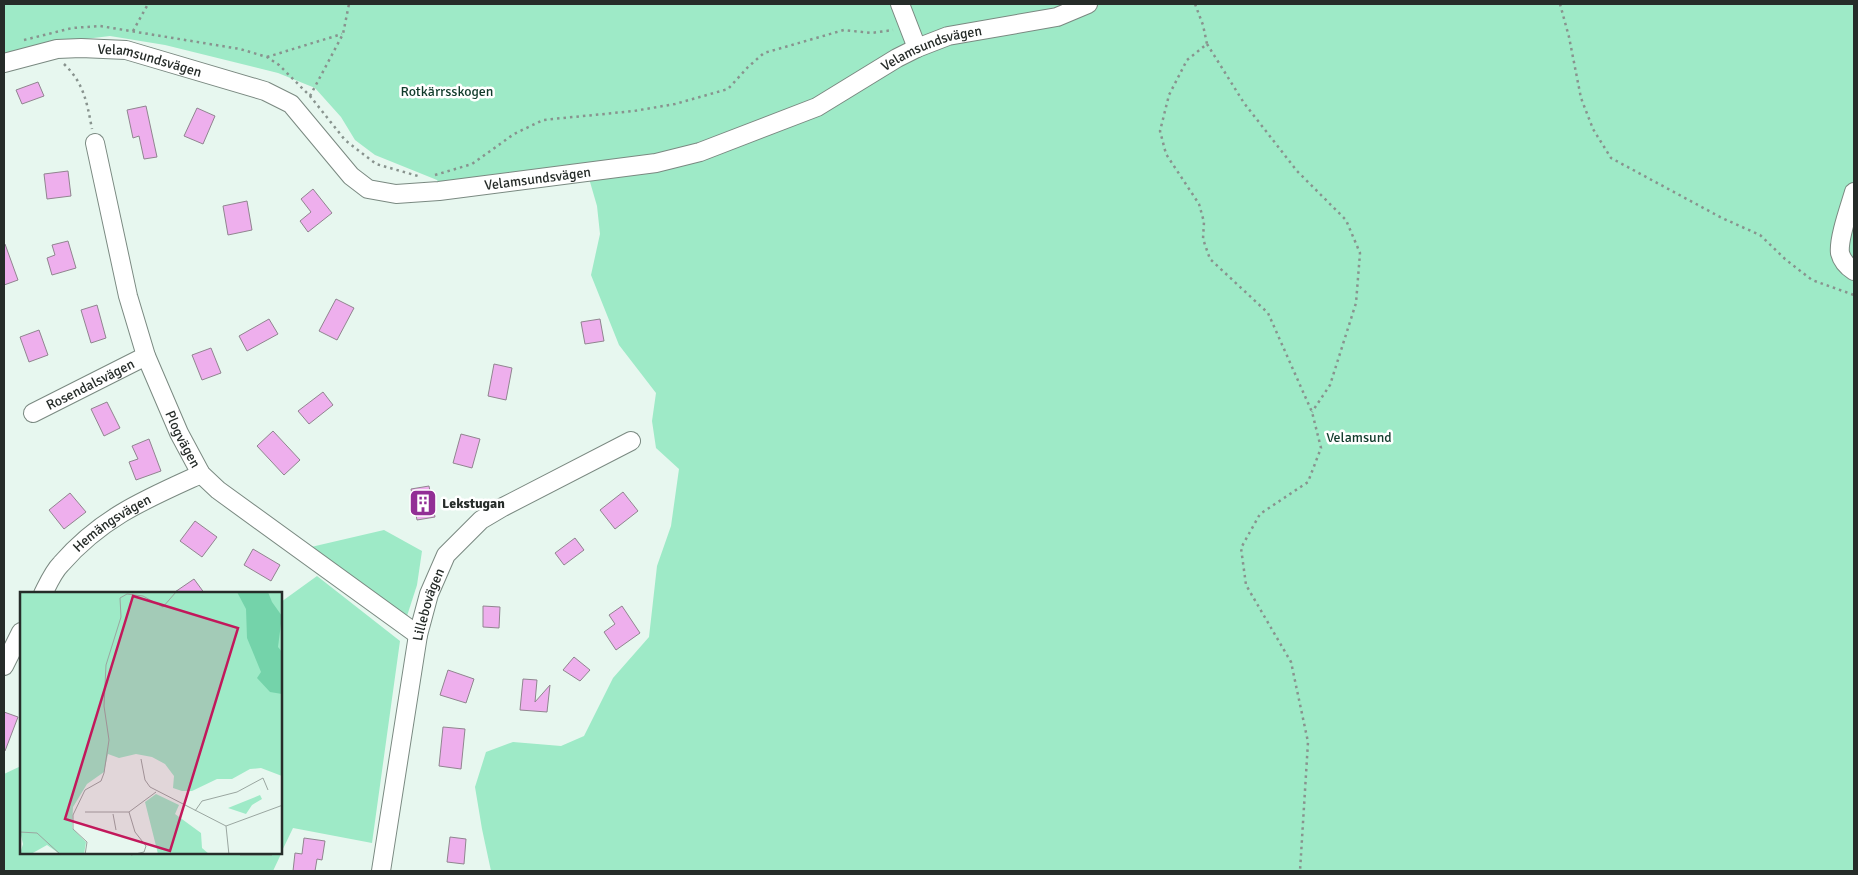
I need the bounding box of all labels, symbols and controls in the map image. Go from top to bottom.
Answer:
street label: Velamsundsvägen [878,22,983,74]
street label: Velamsundsvägen [97,40,204,80]
park label: Rotkärrsskogen [400,83,494,100]
street label: Velamsundsvägen [483,163,592,194]
street label: Rosendalsvägen [43,355,137,413]
street label: Plogvägen [162,408,205,471]
park label: Velamsund [1326,429,1392,446]
building icon: Lekstugan [408,488,438,518]
street label: Hemängsvägen [69,490,154,555]
place label: Lekstugan [442,495,505,512]
street label: Lillebovägen [409,565,448,642]
inset map [20,592,282,855]

